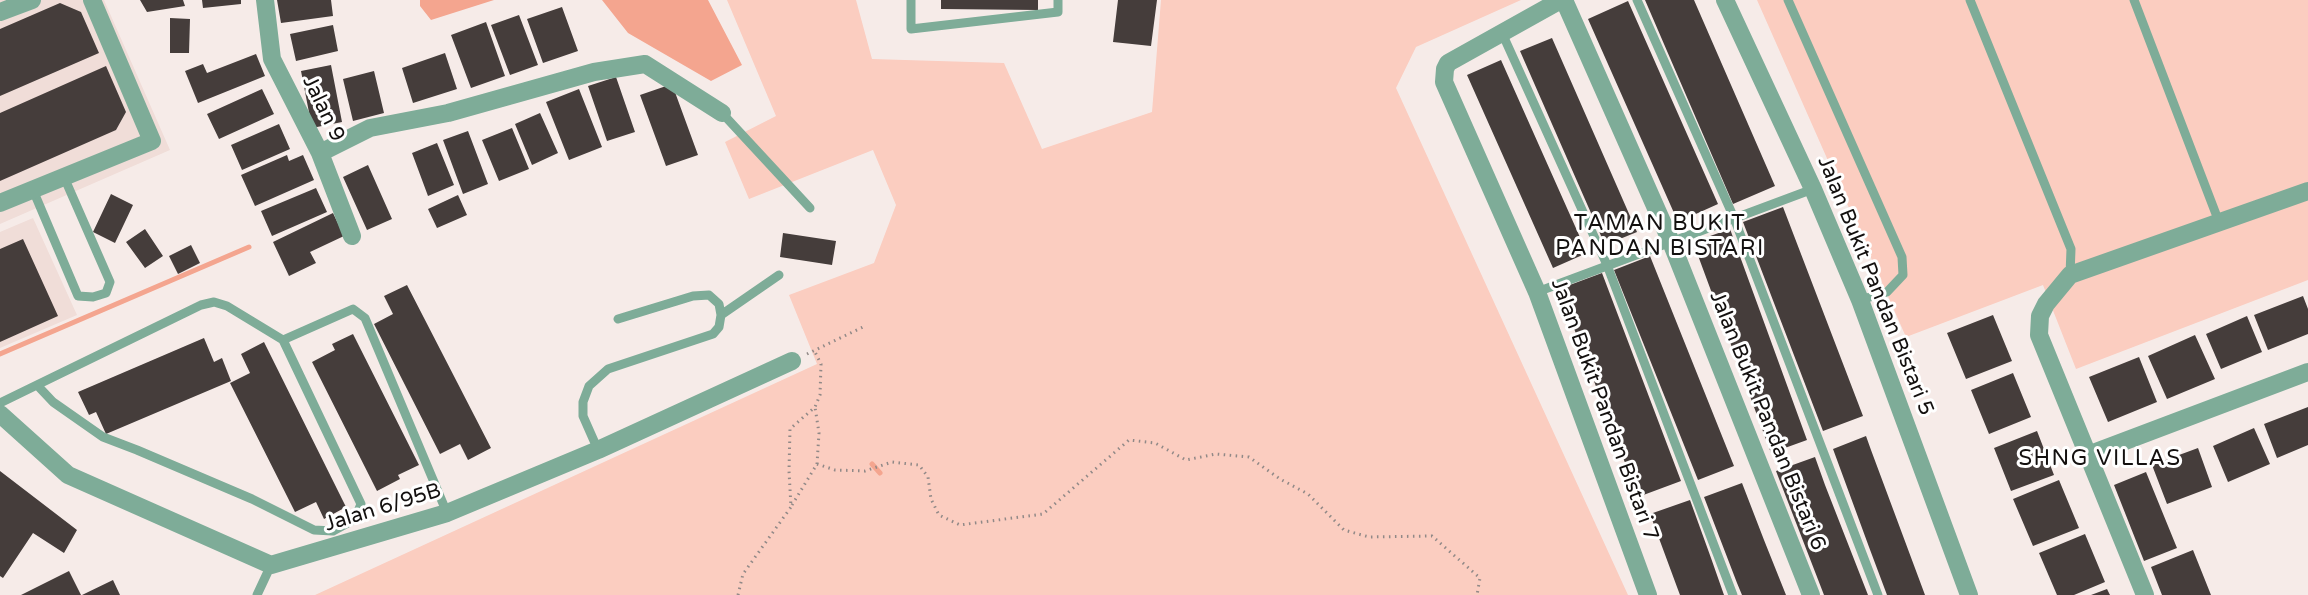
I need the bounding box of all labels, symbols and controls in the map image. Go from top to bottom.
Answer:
street label: Jalan 9 [296,72,350,146]
street label: Jalan Bukit Pandan Bistari 5 [1811,153,1939,419]
district label: TAMAN BUKIT PANDAN BISTARI [1555,211,1765,262]
street label: Jalan Bukit Pandan Bistari 7 [1545,276,1663,544]
street label: Jalan Bukit Pandan Bistari 6 [1703,288,1831,554]
district label: SHNG VILLAS [2018,446,2182,472]
street label: Jalan 6/95B [322,478,444,538]

